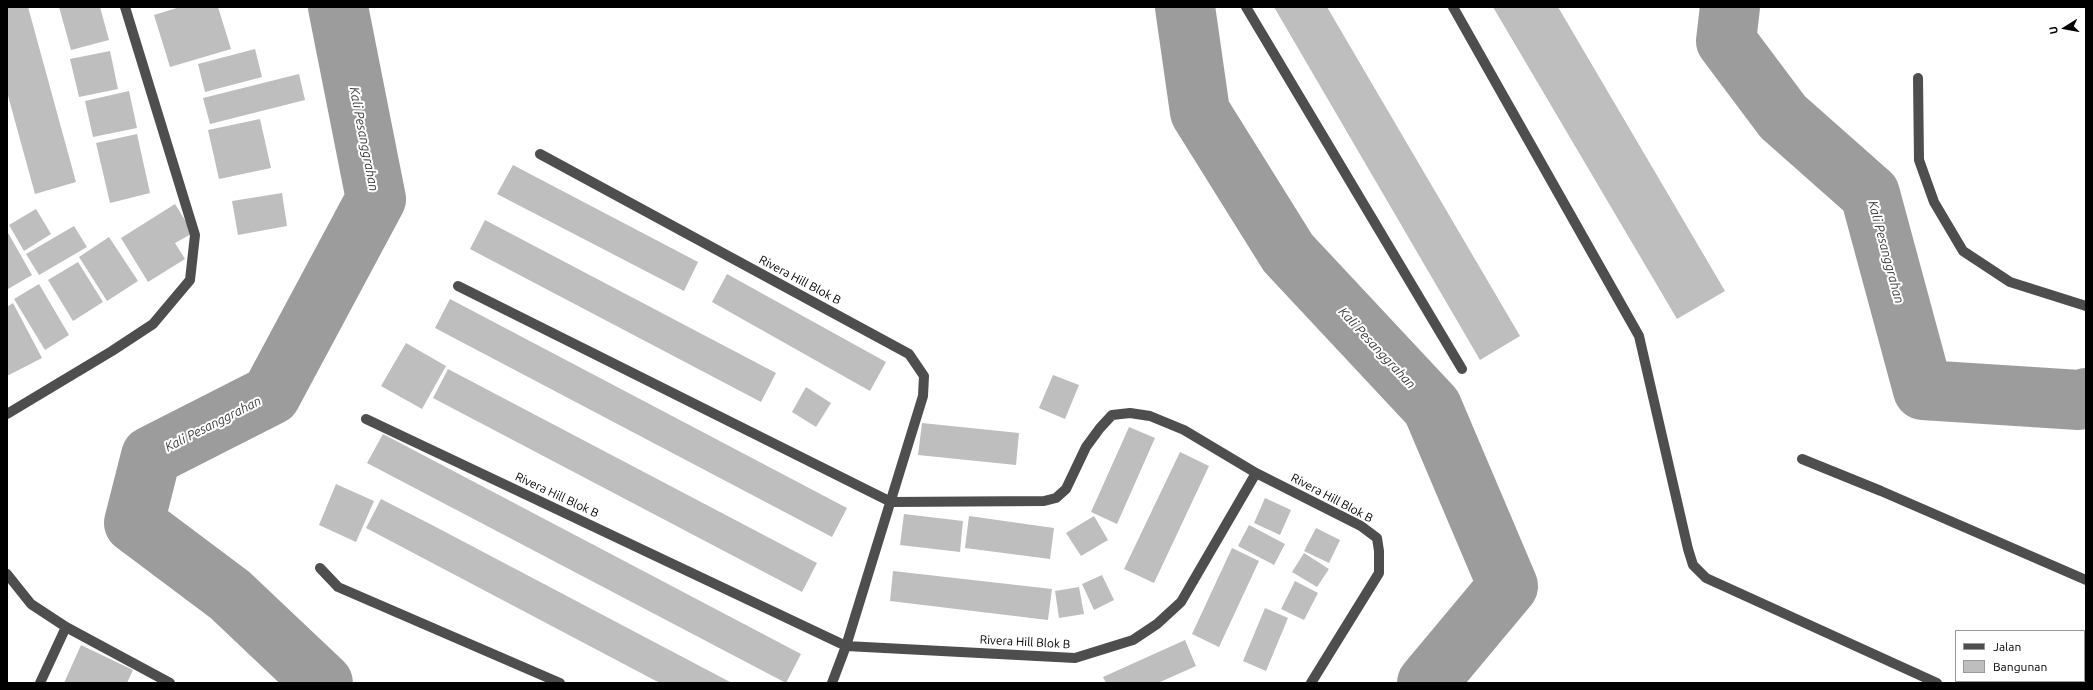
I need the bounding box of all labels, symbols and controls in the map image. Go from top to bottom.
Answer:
north arrow [2045,8,2085,48]
text: U [2047,25,2060,35]
water label: Kali Pesanggrahan [346,86,382,192]
water label: Kali Pesanggrahan [1865,199,1907,305]
street label: Rivera Hill Blok B [757,252,843,308]
water label: Kali Pesanggrahan [1335,304,1419,392]
water label: Kali Pesanggrahan [162,393,264,455]
street label: Rivera Hill Blok B [513,469,601,521]
street label: Rivera Hill Blok B [1289,470,1375,526]
legend [1955,630,2085,682]
street label: Rivera Hill Blok B [979,632,1071,652]
text: Jalan [1993,640,2021,653]
text: Bangunan [1993,660,2047,673]

